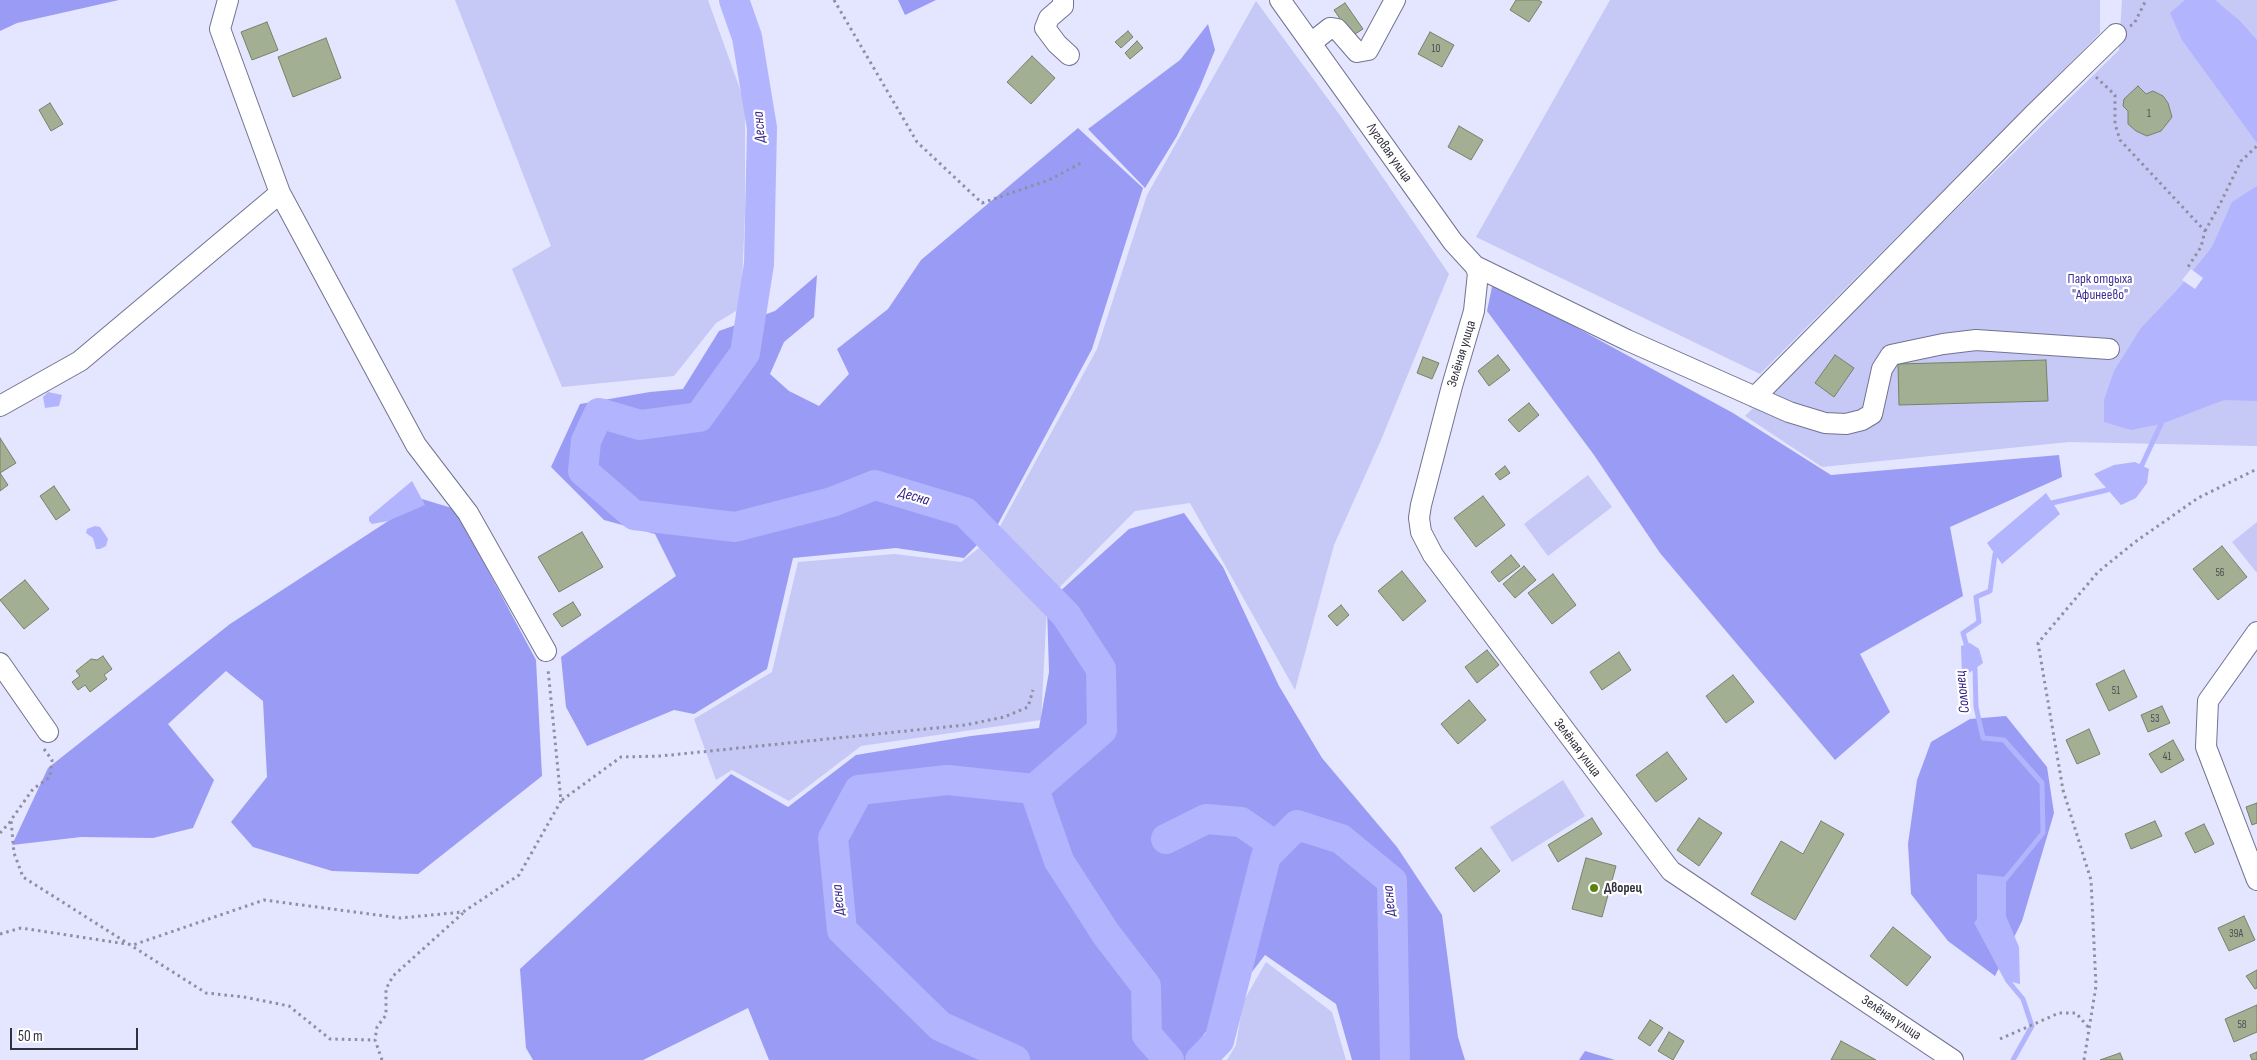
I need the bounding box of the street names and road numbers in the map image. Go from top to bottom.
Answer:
street label: Луговая улица [1363,120,1415,186]
street label: Зелёная улица [1444,319,1480,389]
street label: Зелёная улица [1550,716,1604,780]
street label: Зелёная улица [1858,992,1924,1044]

